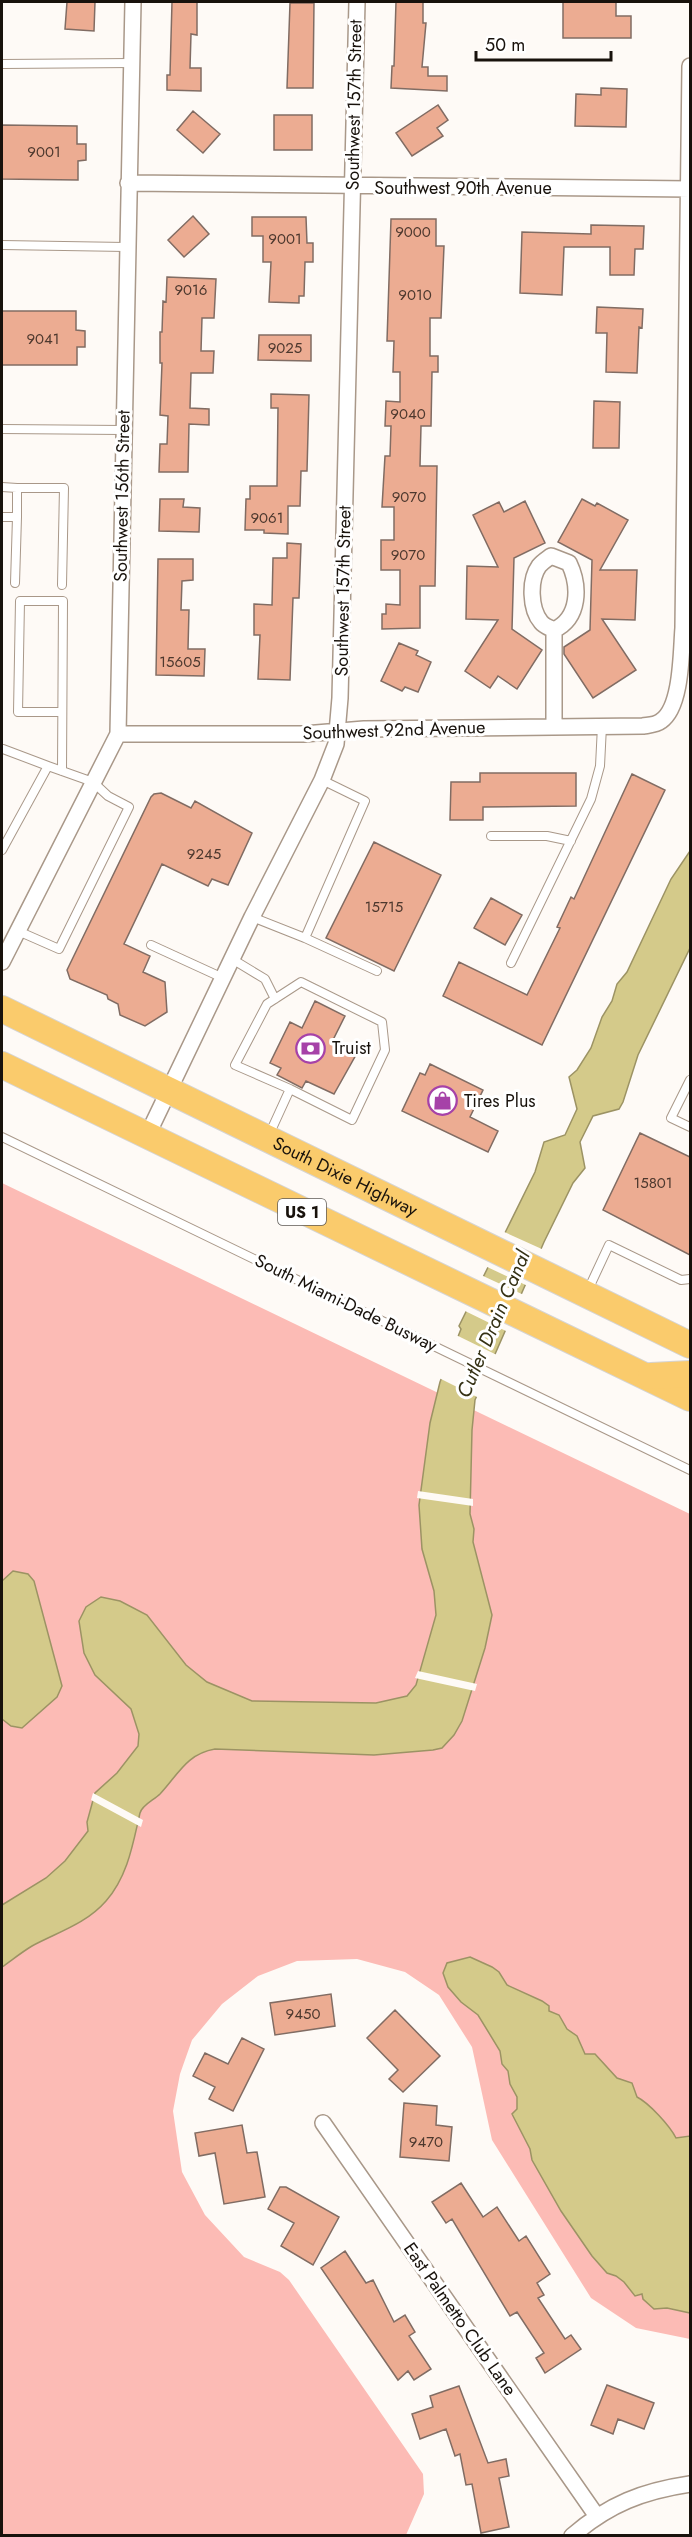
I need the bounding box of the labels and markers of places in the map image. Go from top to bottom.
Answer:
bank icon: Truist [295,1032,327,1064]
place label: Truist [332,1035,371,1061]
shop icon: Tires Plus [427,1085,459,1117]
place label: Tires Plus [464,1088,536,1114]

